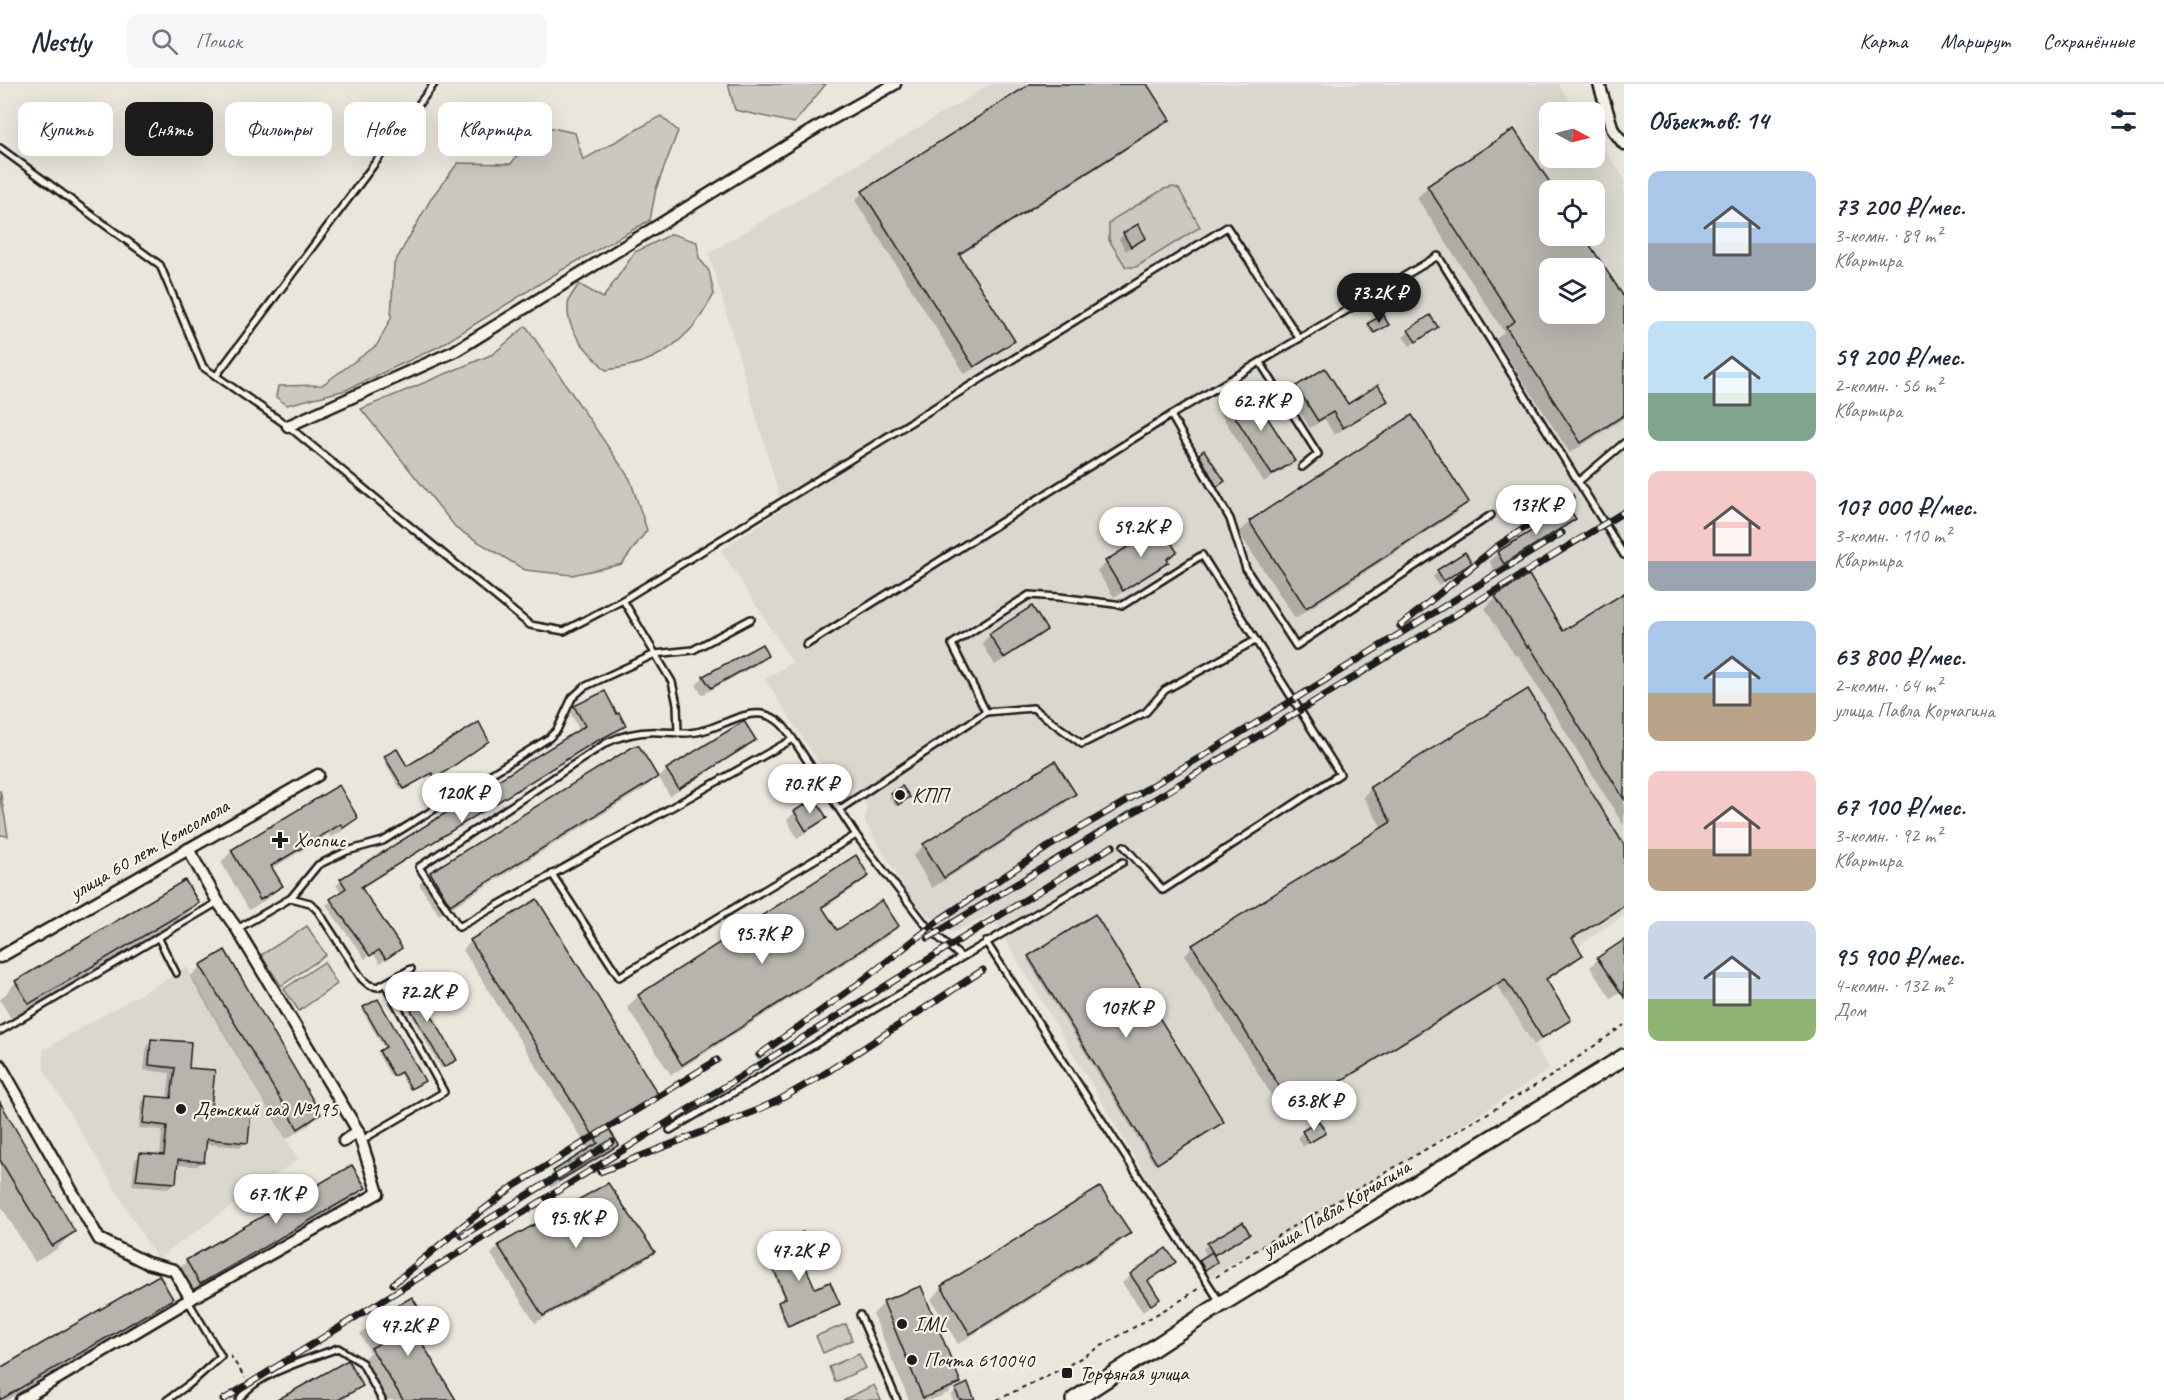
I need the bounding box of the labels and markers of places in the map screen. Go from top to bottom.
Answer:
pin: 73.2K ₽ [1324,273,1434,324]
pin: 62.7K ₽ [1206,381,1316,432]
pin: 137K ₽ [1487,485,1585,536]
pin: 59.2K ₽ [1086,507,1196,558]
pin: 70.7K ₽ [755,764,865,815]
pin: 120K ₽ [413,773,511,824]
place label: КПП [912,782,952,808]
marker: КПП [893,788,907,802]
place label: Хоспис [294,827,347,853]
marker: Хоспис [271,831,289,849]
pin: 95.7K ₽ [707,914,817,965]
pin: 72.2K ₽ [372,972,482,1023]
pin: 107K ₽ [1077,988,1175,1039]
pin: 63.8K ₽ [1259,1081,1369,1132]
place label: Детский сад №195 [193,1096,339,1122]
marker: Детский сад №195 [174,1102,188,1116]
pin: 67.1K ₽ [221,1174,331,1225]
pin: 95.9K ₽ [521,1198,631,1249]
pin: 47.2K ₽ [744,1231,854,1282]
pin: 47.2K ₽ [353,1306,463,1357]
place label: IML [914,1311,947,1337]
marker: IML [895,1317,909,1331]
place label: Почта 610040 [924,1347,1036,1373]
marker: Почта 610040 [905,1353,919,1367]
place label: Торфяная улица [1079,1360,1190,1386]
marker: Торфяная улица [1060,1366,1074,1380]

